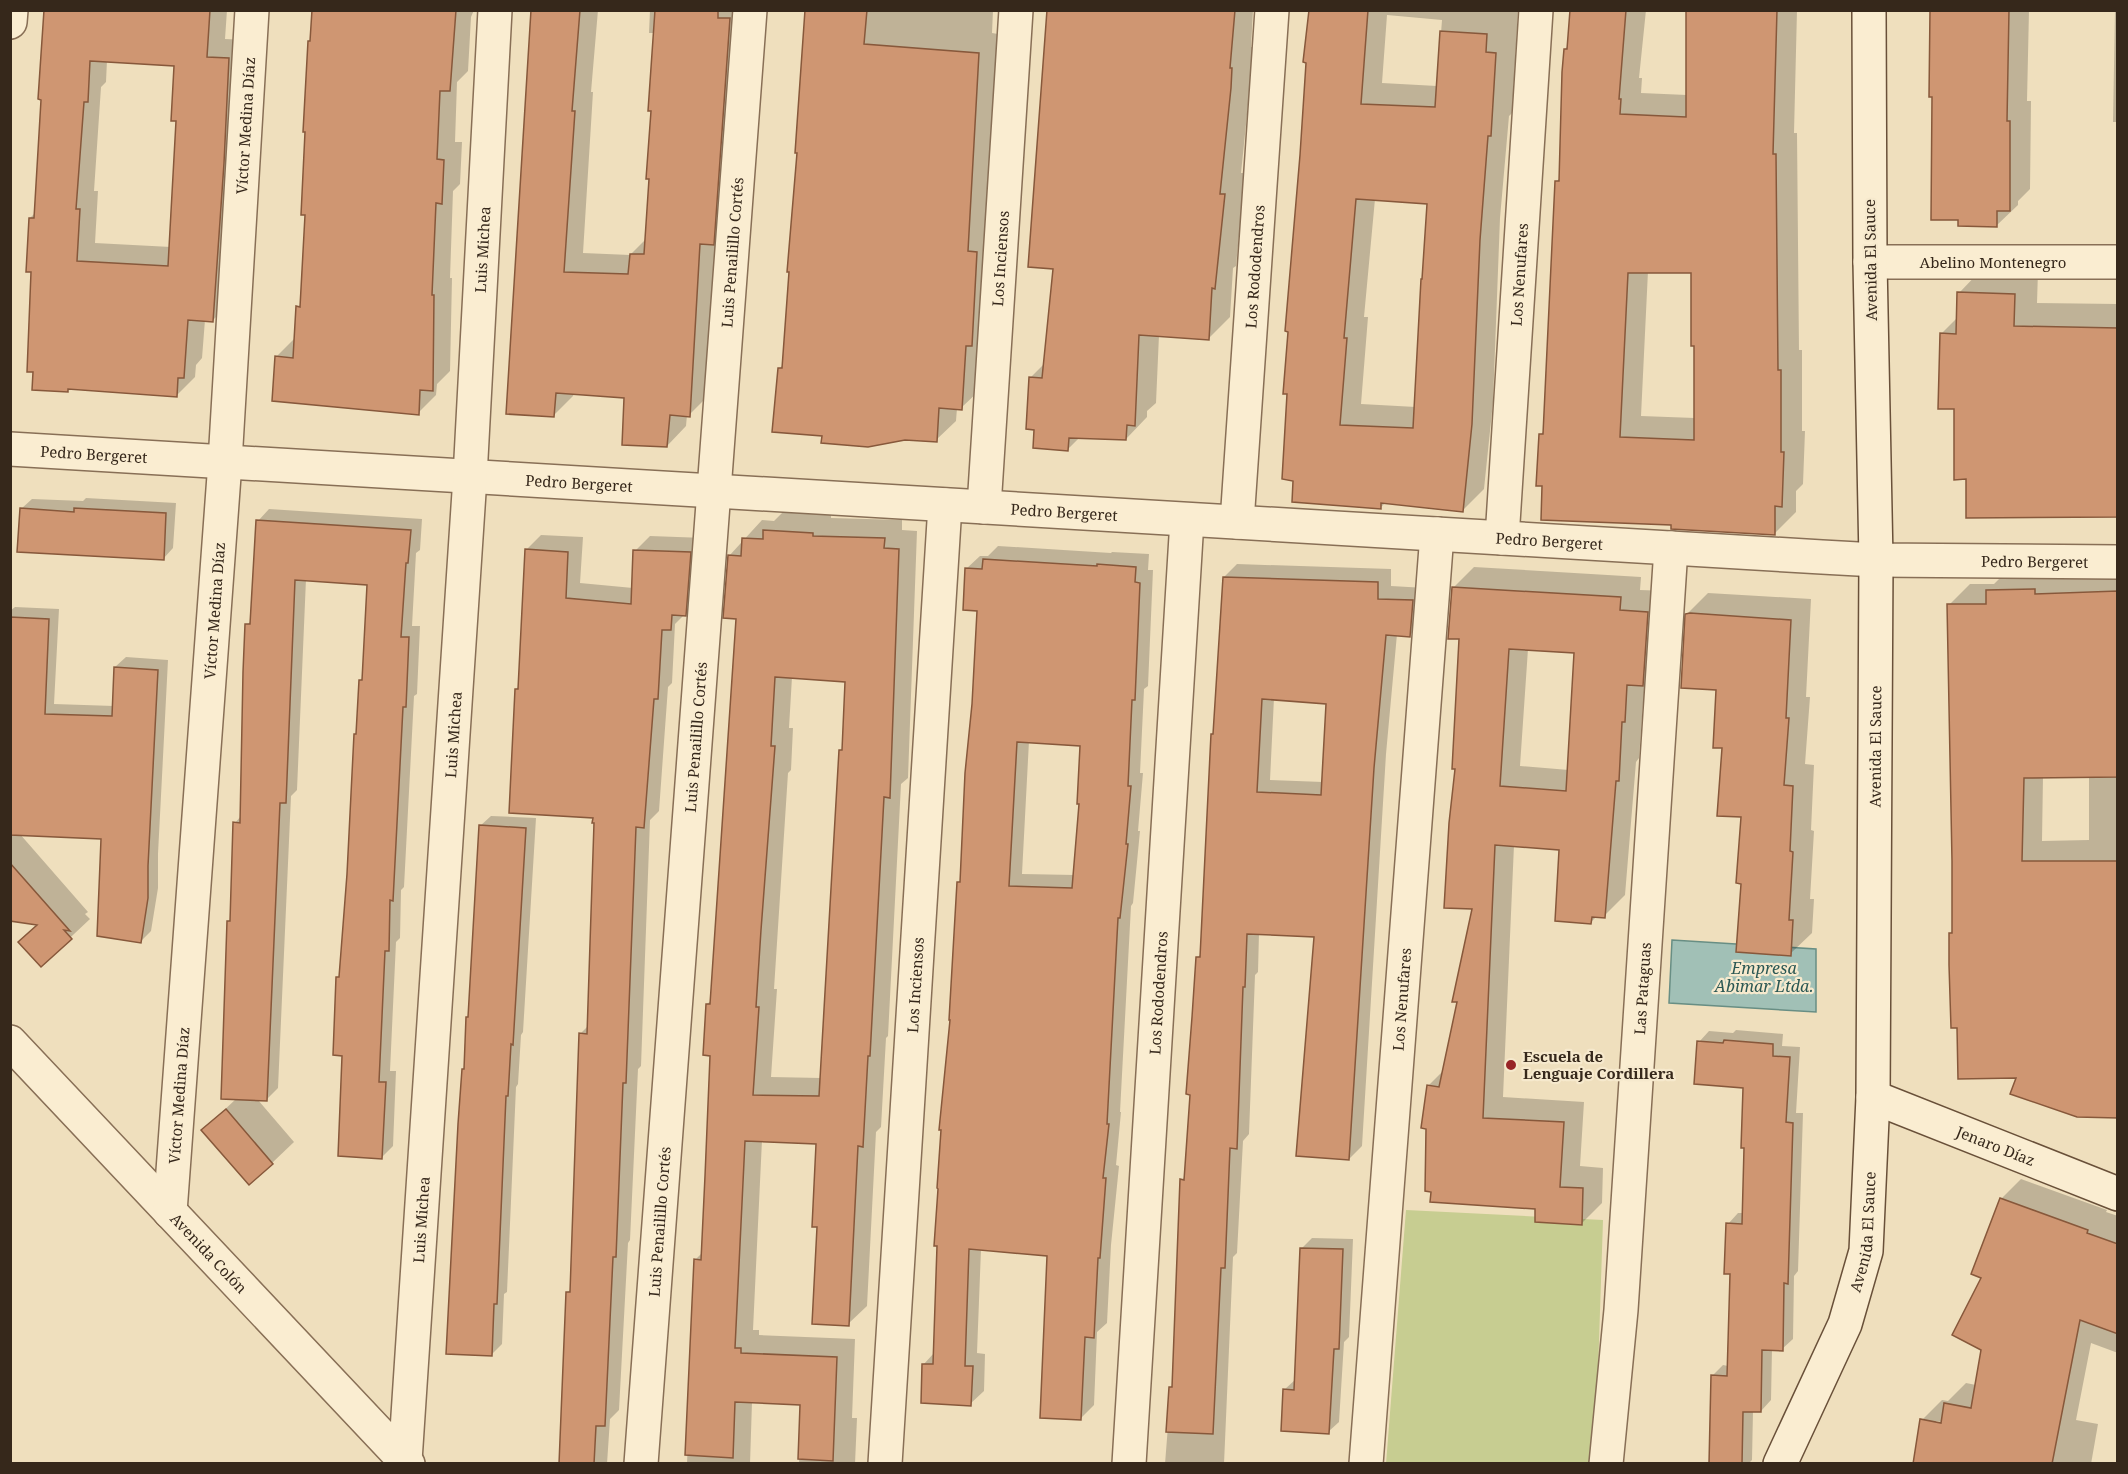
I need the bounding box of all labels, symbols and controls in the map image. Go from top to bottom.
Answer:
street label: Víctor Medina Díaz [231,56,259,195]
street label: Luis Penailillo Cortés [716,176,747,328]
street label: Avenida El Sauce [1859,199,1881,321]
street label: Los Rododendros [1240,204,1269,329]
street label: Luis Michea [470,206,494,293]
street label: Los Inciensos [987,210,1013,307]
street label: Los Nenufares [1506,222,1532,327]
street label: Abelino Montenegro [1920,252,2066,272]
street label: Pedro Bergeret [40,441,148,467]
street label: Pedro Bergeret [525,470,633,496]
street label: Pedro Bergeret [1010,499,1118,525]
street label: Pedro Bergeret [1495,528,1603,554]
street label: Víctor Medina Díaz [199,541,229,680]
street label: Pedro Bergeret [1981,551,2088,572]
street label: Luis Penailillo Cortés [680,661,711,813]
street label: Avenida El Sauce [1865,685,1885,808]
street label: Luis Michea [440,691,466,778]
street label: Los Rododendros [1144,930,1172,1055]
street label: Los Inciensos [902,936,928,1033]
street label: Las Pataguas [1629,941,1655,1035]
street label: Los Nenufares [1388,947,1415,1052]
water label: Empresa Abimar Ltda. [1714,957,1813,997]
street label: Víctor Medina Díaz [164,1026,194,1165]
place label: Escuela de Lenguaje Cordillera [1523,1046,1674,1083]
marker: Escuela de Lenguaje Cordillera [1504,1058,1518,1072]
street label: Jenaro Díaz [1953,1121,2038,1170]
street label: Luis Penailillo Cortés [644,1146,675,1298]
street label: Avenida El Sauce [1845,1171,1880,1294]
street label: Luis Michea [408,1176,434,1263]
street label: Avenida Colón [166,1209,252,1298]

